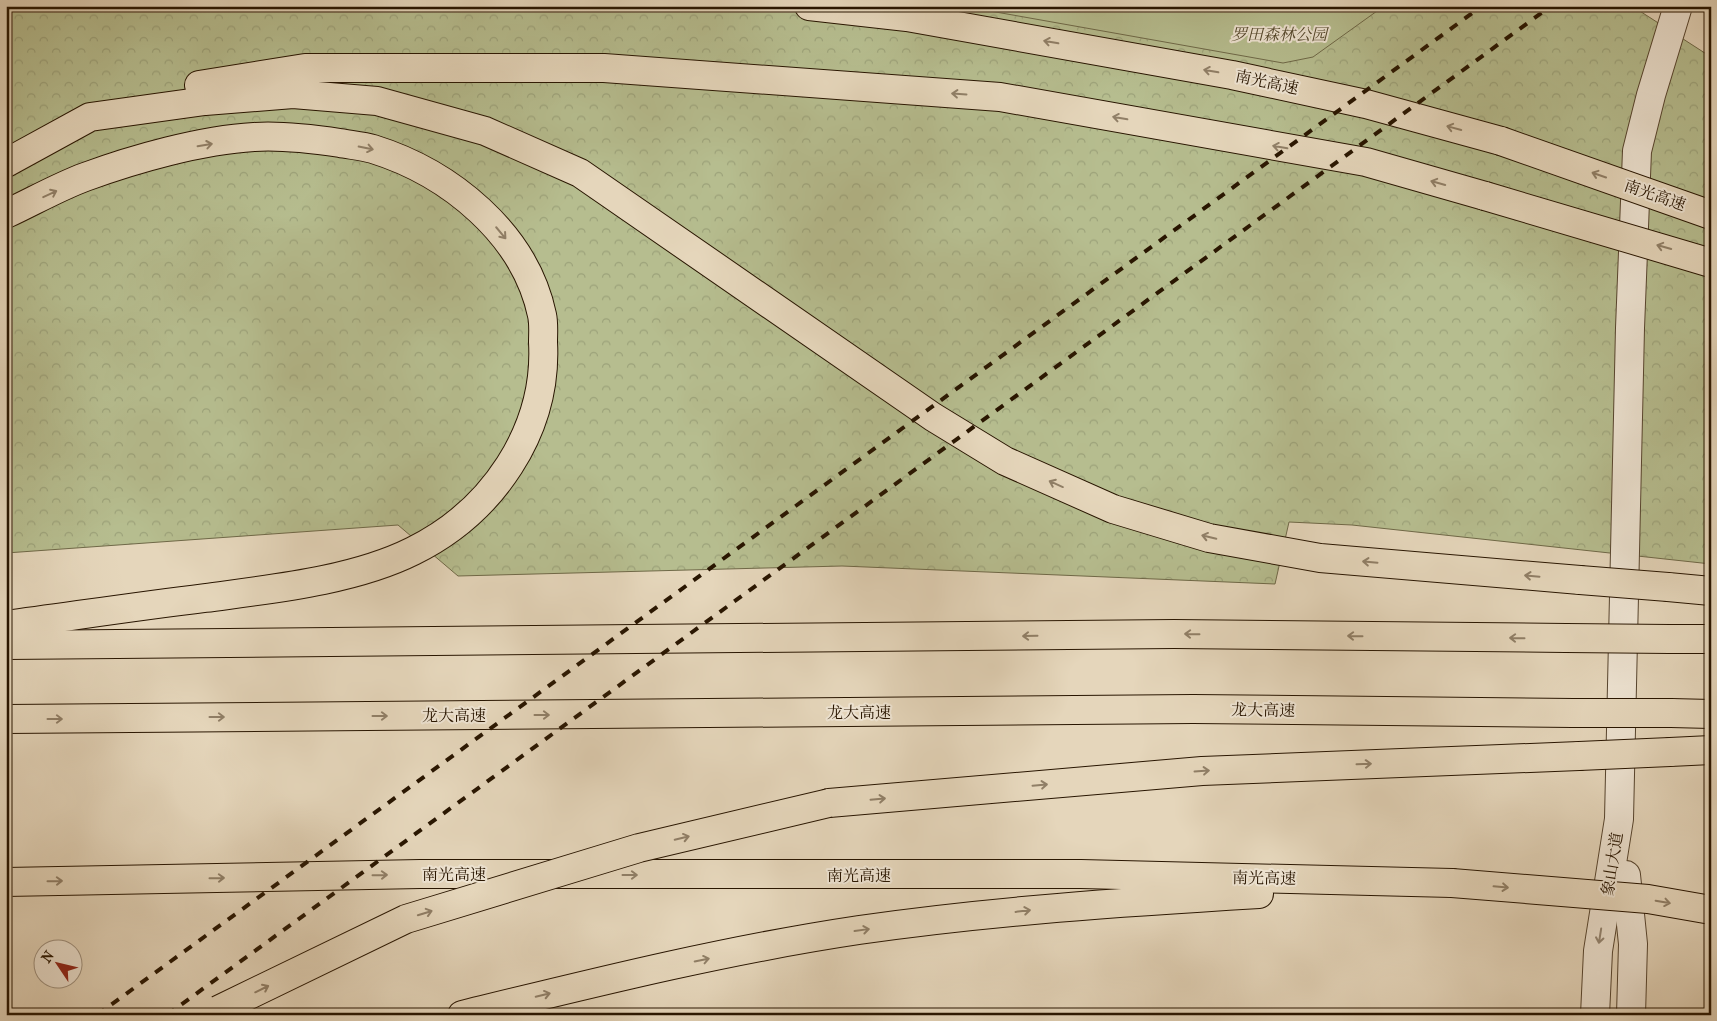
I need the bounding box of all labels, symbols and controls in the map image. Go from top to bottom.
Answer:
park label: 罗田森林公园 [1231,25,1330,44]
one-way arrow [1043,37,1059,47]
one-way arrow [1203,65,1219,75]
street label: 南光高速 [1234,66,1300,98]
one-way arrow [952,89,968,99]
one-way arrow [1112,113,1128,123]
one-way arrow [1446,123,1462,132]
one-way arrow [196,139,212,149]
one-way arrow [1272,141,1288,151]
one-way arrow [357,144,373,153]
one-way arrow [1591,170,1607,179]
street label: 南光高速 [1622,176,1688,214]
one-way arrow [1430,177,1446,187]
one-way arrow [42,188,57,198]
one-way arrow [496,226,507,239]
one-way arrow [1657,242,1673,252]
one-way arrow [1049,479,1064,488]
one-way arrow [1202,532,1218,541]
one-way arrow [1362,557,1378,567]
one-way arrow [1524,571,1540,580]
one-way arrow [1184,630,1200,639]
one-way arrow [1022,631,1038,641]
one-way arrow [1347,631,1363,641]
one-way arrow [1509,633,1526,643]
street label: 龙大高速 [1231,700,1295,720]
street label: 龙大高速 [827,703,891,722]
street label: 龙大高速 [422,706,486,725]
one-way arrow [534,710,550,720]
one-way arrow [372,711,388,721]
one-way arrow [209,712,225,722]
one-way arrow [46,714,63,724]
one-way arrow [1356,760,1372,769]
one-way arrow [1194,766,1210,776]
one-way arrow [1032,780,1048,789]
one-way arrow [870,794,886,803]
street label: 象山大道 [1598,831,1626,897]
one-way arrow [673,833,689,842]
street label: 南光高速 [422,865,486,884]
street label: 南光高速 [827,866,891,885]
street label: 南光高速 [1232,868,1296,888]
one-way arrow [372,870,388,880]
one-way arrow [622,870,638,880]
one-way arrow [209,873,225,883]
one-way arrow [46,876,63,886]
one-way arrow [1493,882,1509,892]
one-way arrow [1654,897,1670,907]
one-way arrow [1015,906,1031,916]
one-way arrow [417,908,433,918]
one-way arrow [853,925,869,935]
one-way arrow [1595,928,1605,944]
north arrow [32,938,82,988]
text: N [38,947,58,966]
one-way arrow [694,955,710,964]
one-way arrow [254,983,269,993]
one-way arrow [535,990,551,999]

